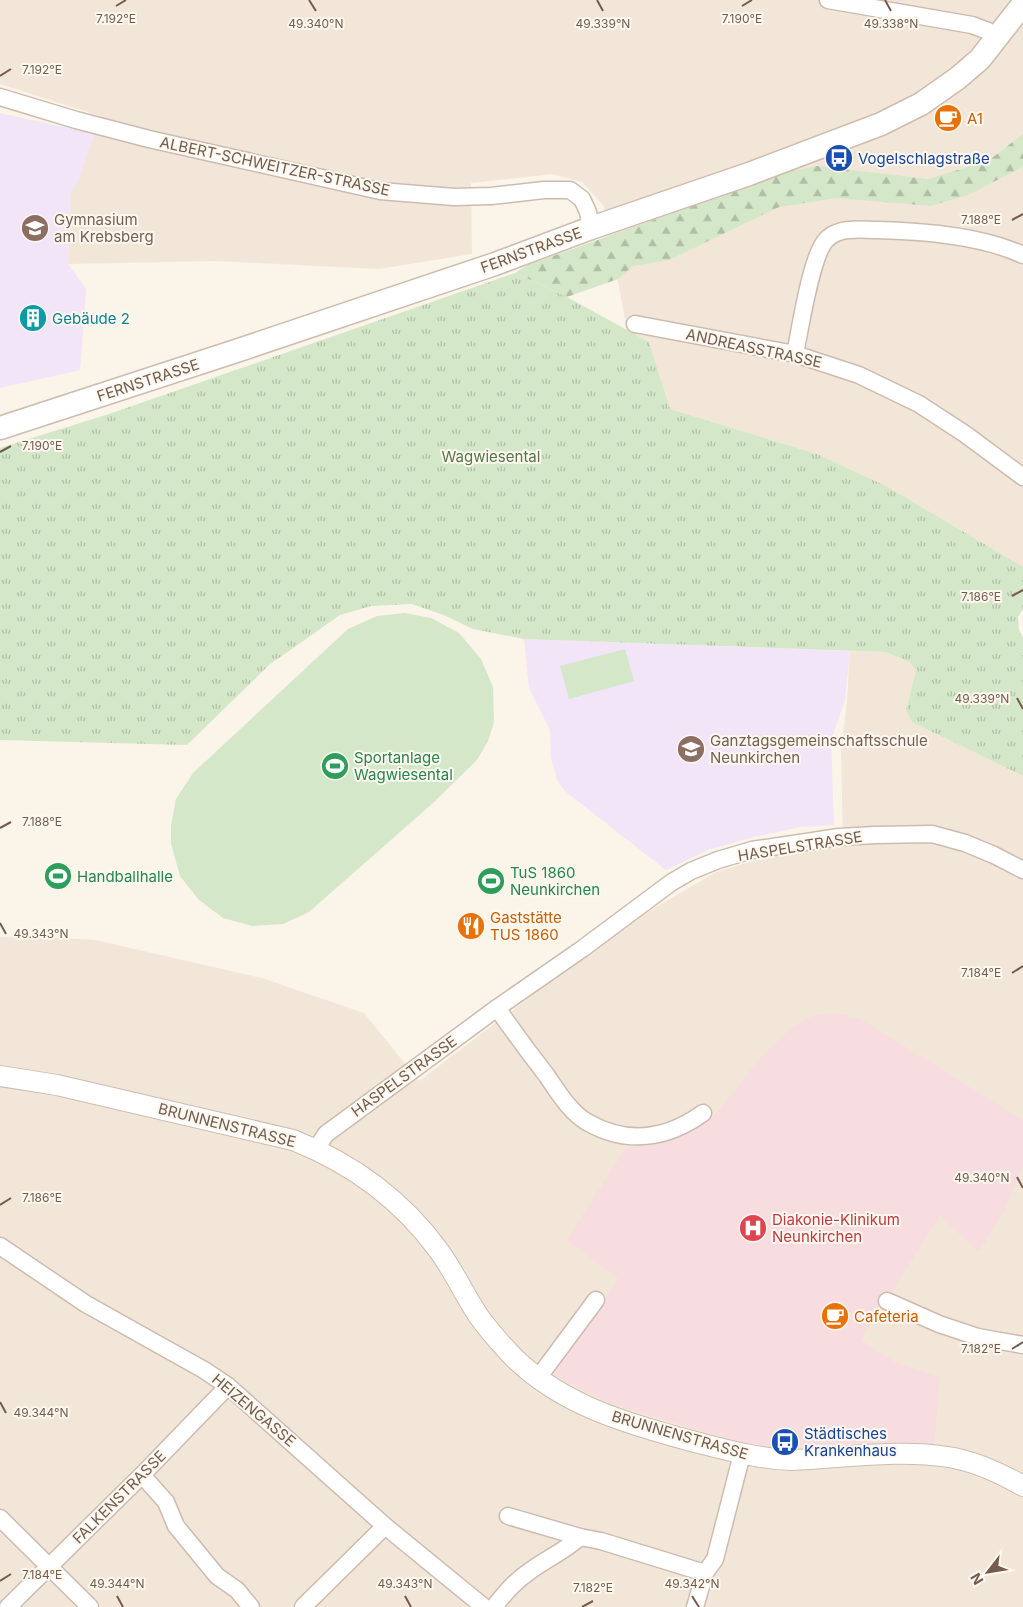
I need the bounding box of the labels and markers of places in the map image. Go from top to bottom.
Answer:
cafe icon: A1 [933,103,963,133]
place label: A1 [967,109,983,128]
bus stop icon: Vogelschlagstraße [824,143,854,173]
place label: Vogelschlagstraße [858,149,990,168]
place label: Gymnasium am Krebsberg [54,210,154,246]
school or university icon: Gymnasium am Krebsberg [20,213,50,243]
building icon: Gebäude 2 [18,303,48,333]
place label: Gebäude 2 [52,309,130,328]
place label: Ganztagsgemeinschaftsschule Neunkirchen [710,731,928,767]
school or university icon: Ganztagsgemeinschaftsschule Neunkirchen [676,734,706,764]
place label: Sportanlage Wagwiesental [354,748,453,784]
sports icon: Sportanlage Wagwiesental [320,751,350,781]
sports icon: Handballhalle [43,861,73,891]
place label: TuS 1860 Neunkirchen [510,863,600,899]
sports icon: TuS 1860 Neunkirchen [476,866,506,896]
place label: Handballhalle [77,867,173,886]
place label: Gaststätte TUS 1860 [490,908,562,944]
restaurant icon: Gaststätte TUS 1860 [456,911,486,941]
place label: Diakonie-Klinikum Neunkirchen [772,1210,900,1246]
hospital icon: Diakonie-Klinikum Neunkirchen [738,1213,768,1243]
cafe icon: Cafeteria [820,1301,850,1331]
place label: Cafeteria [854,1307,919,1326]
place label: Städtisches Krankenhaus [804,1424,897,1460]
bus stop icon: Städtisches Krankenhaus [770,1427,800,1457]

